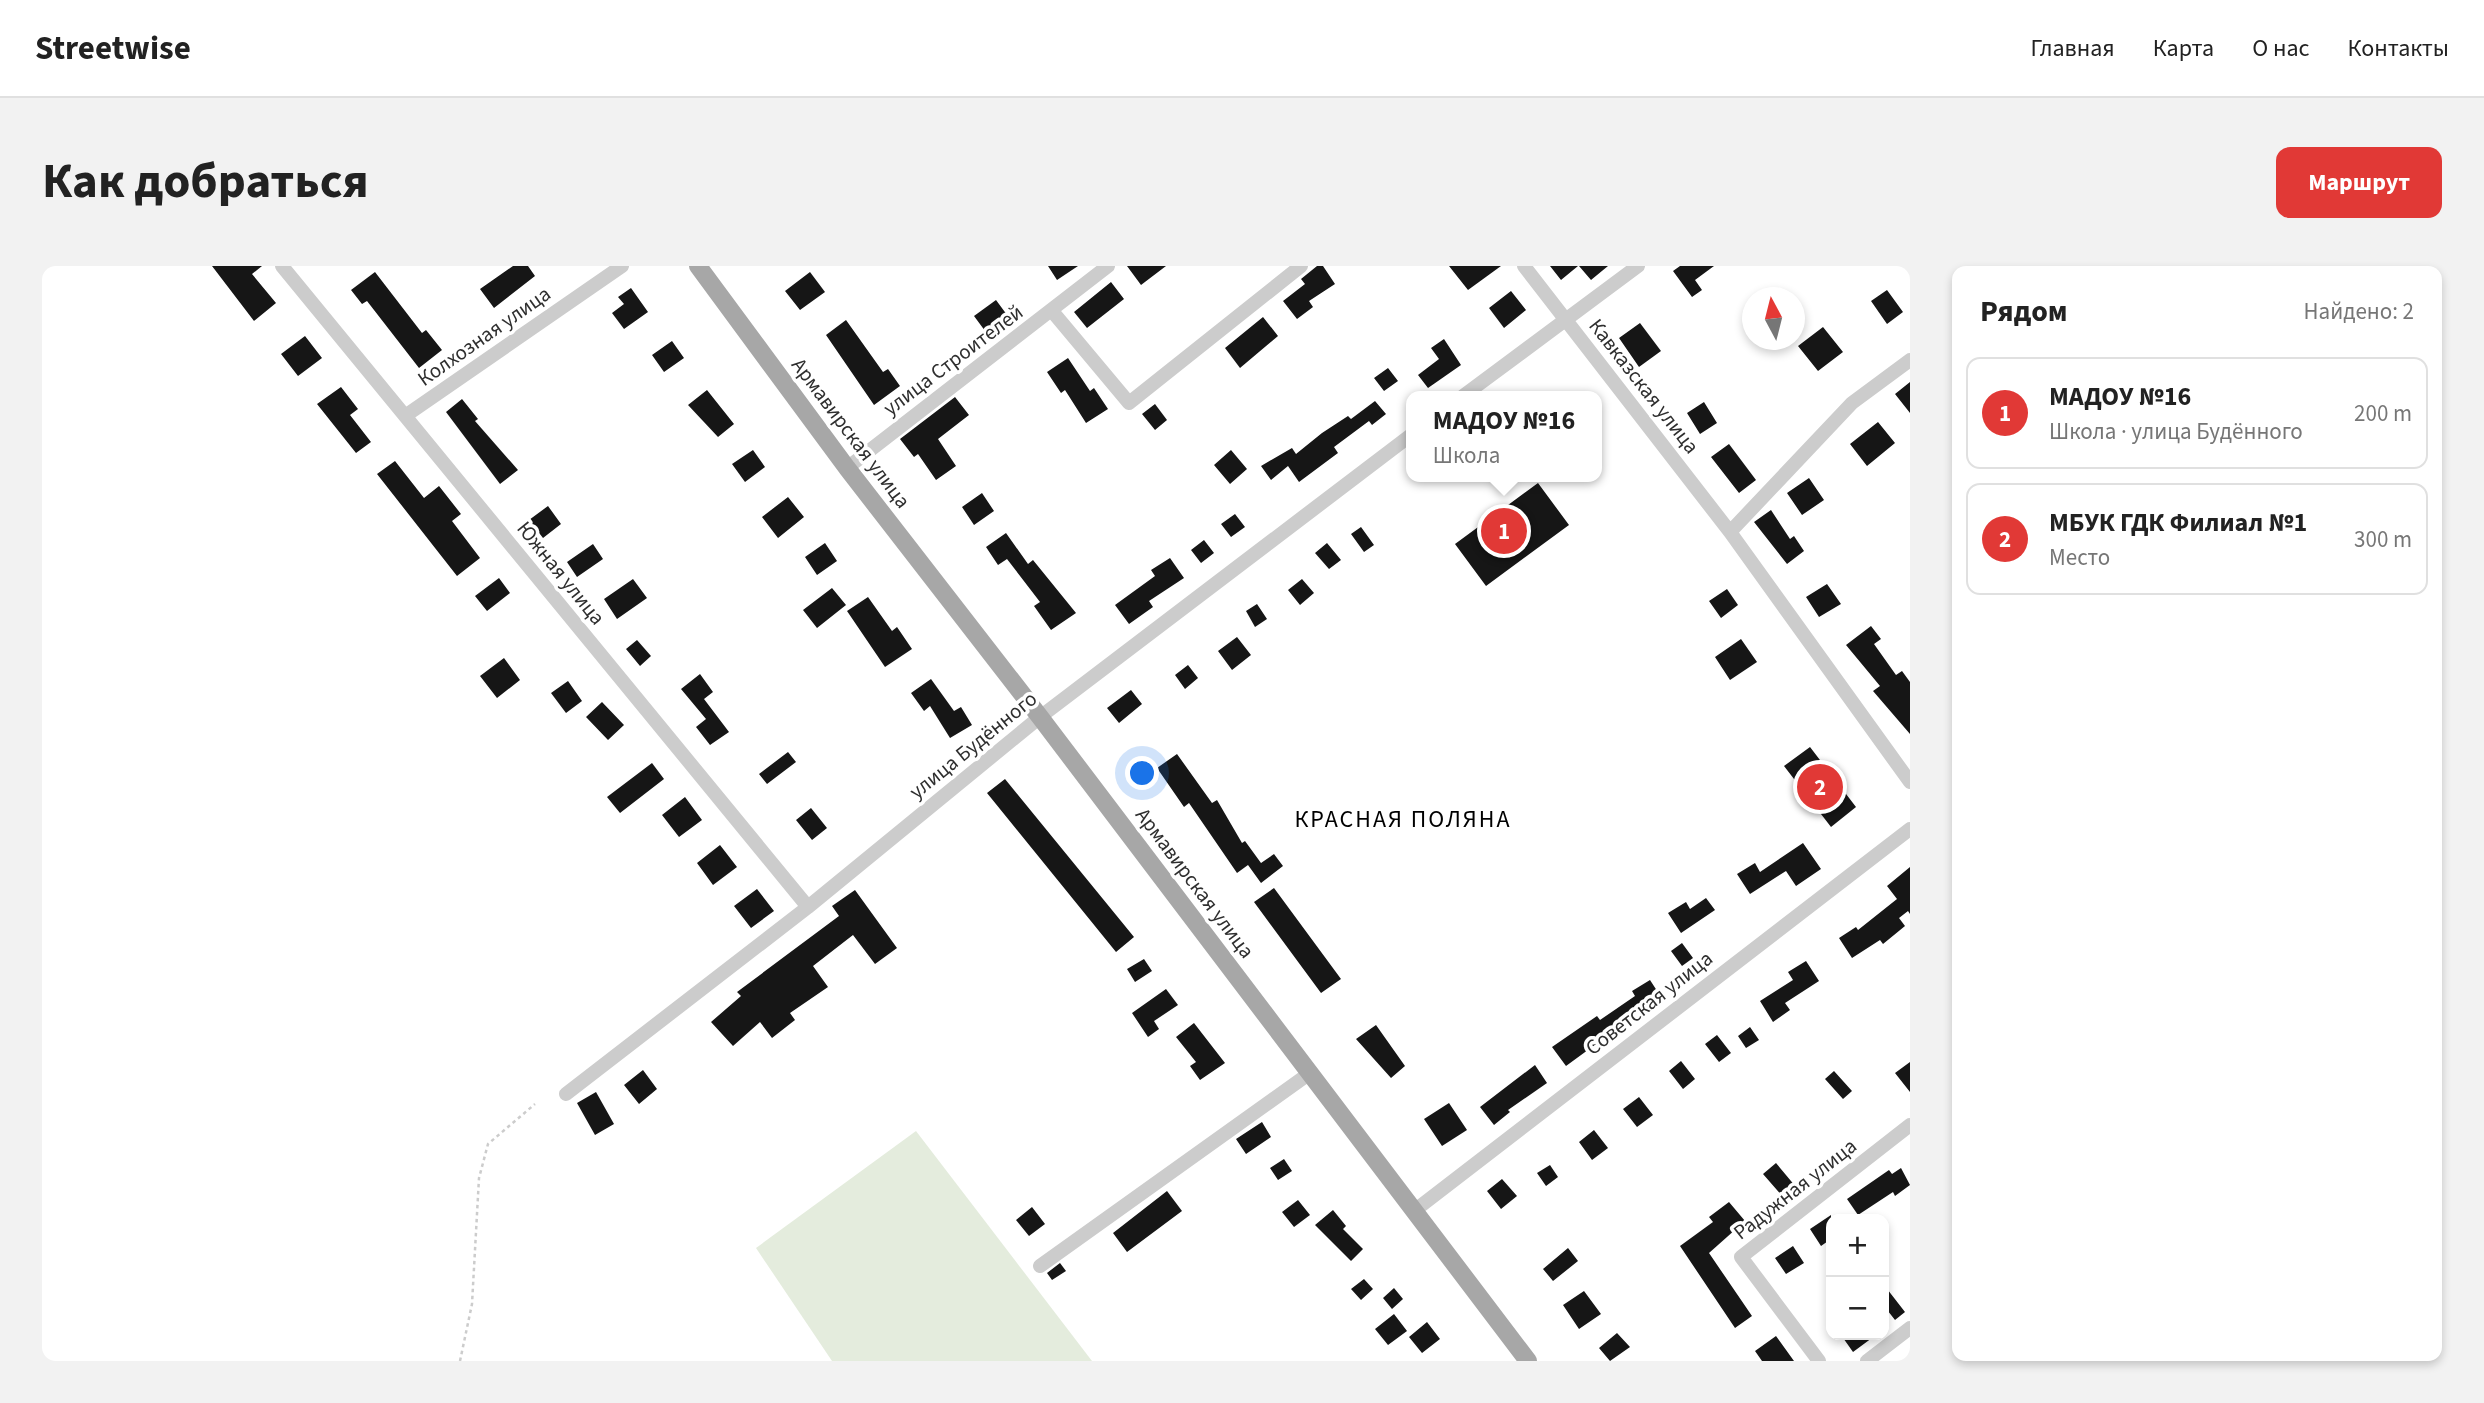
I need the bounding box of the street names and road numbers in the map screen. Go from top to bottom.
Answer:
street label: Колхозная улица [411,279,557,393]
street label: улица Строителей [877,297,1029,423]
street label: Кавказская улица [1582,312,1706,460]
street label: Армавирская улица [784,351,918,515]
street label: Южная улица [510,515,612,631]
street label: улица Будённого [903,684,1043,806]
street label: Армавирская улица [1128,801,1262,965]
street label: Советская улица [1579,944,1719,1062]
street label: Радужная улица [1727,1131,1863,1247]

